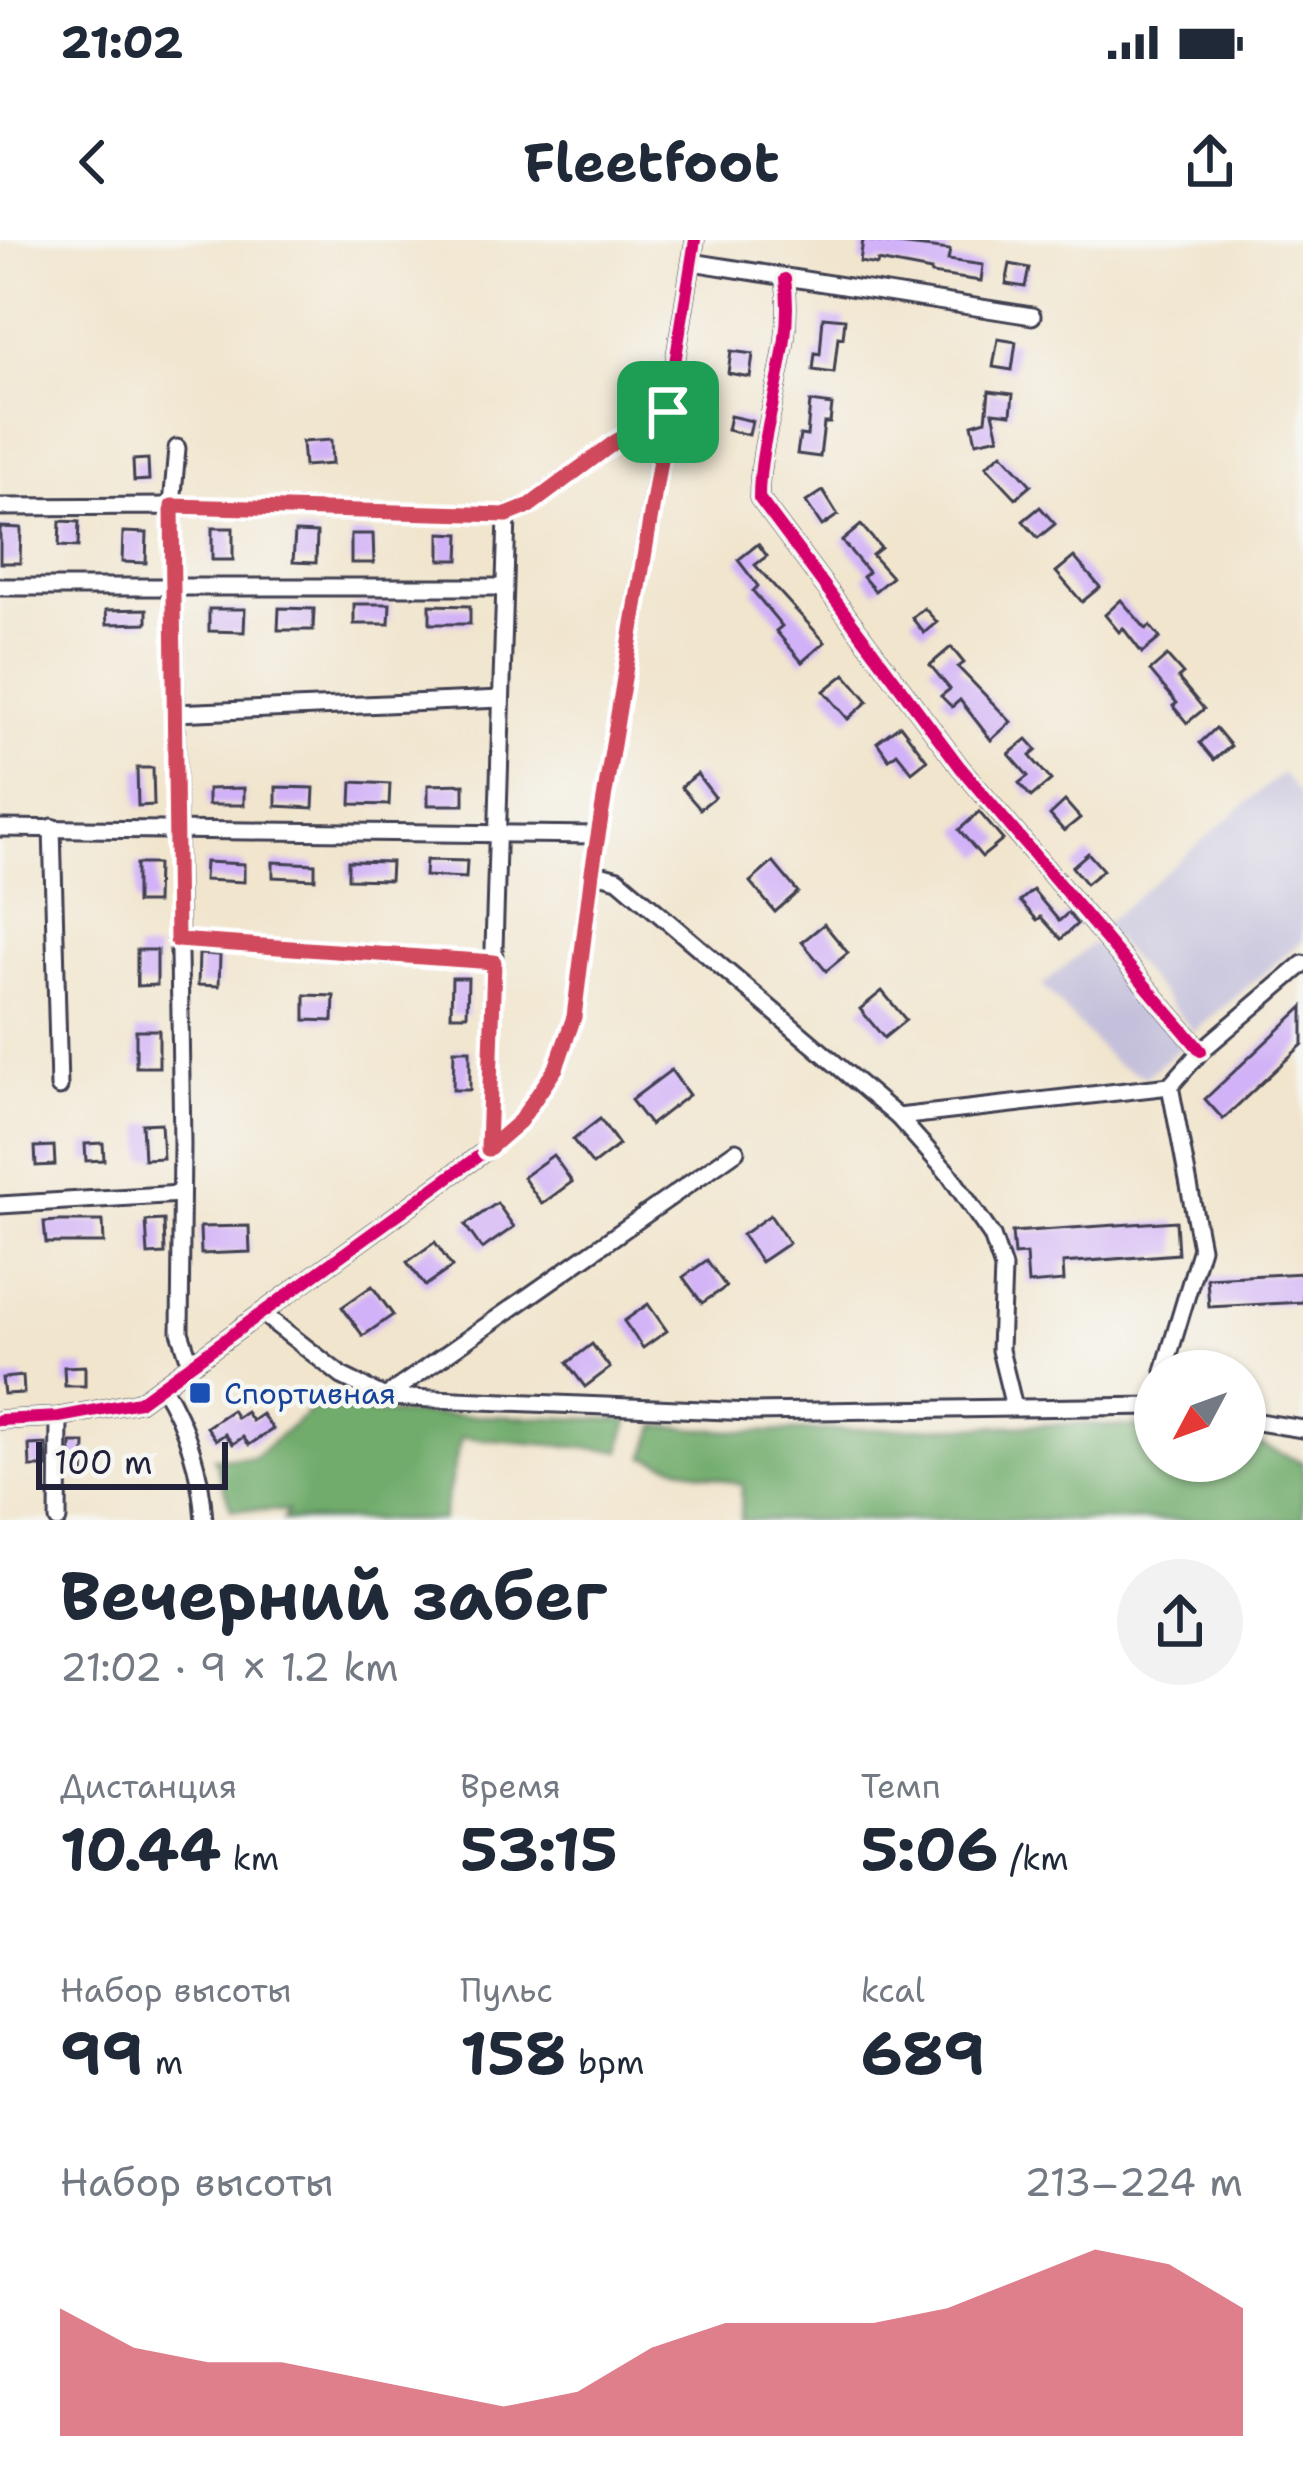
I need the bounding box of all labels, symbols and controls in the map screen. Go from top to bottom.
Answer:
text: 21:02 [60,12,184,72]
text: Fleetfoot [523,126,780,198]
icon: back [60,129,126,195]
icon: share [1177,129,1243,195]
pin [617,361,719,463]
icon: arrive [635,379,701,445]
north arrow [1134,1350,1266,1482]
map controls [1134,1350,1266,1482]
place label: Спортивная [224,1373,396,1414]
marker: Спортивная [187,1380,213,1406]
scale bar [36,1436,228,1489]
text: 100 m [54,1440,153,1485]
text: Вечерний забег [60,1552,607,1640]
button: share [1117,1559,1243,1685]
text: 21:02 · 9 × 1.2 km [60,1641,399,1693]
text: Дистанция [60,1764,237,1809]
text: Время [460,1764,561,1809]
text: Темп [861,1764,940,1809]
text: 10.44 [60,1809,221,1889]
text: 53:15 [460,1809,618,1889]
text: 5:06 [861,1809,998,1889]
text: km [221,1836,279,1881]
text: /km [998,1836,1069,1881]
text: Набор высоты [60,1968,292,2013]
text: Пульс [460,1968,553,2013]
text: kcal [861,1968,925,2013]
text: 99 [60,2013,143,2093]
text: 158 [460,2013,567,2093]
text: 689 [861,2013,985,2093]
text: m [143,2040,183,2085]
text: bpm [567,2040,644,2085]
text: Набор высоты [60,2156,334,2208]
text: 213–224 m [1024,2156,1243,2208]

